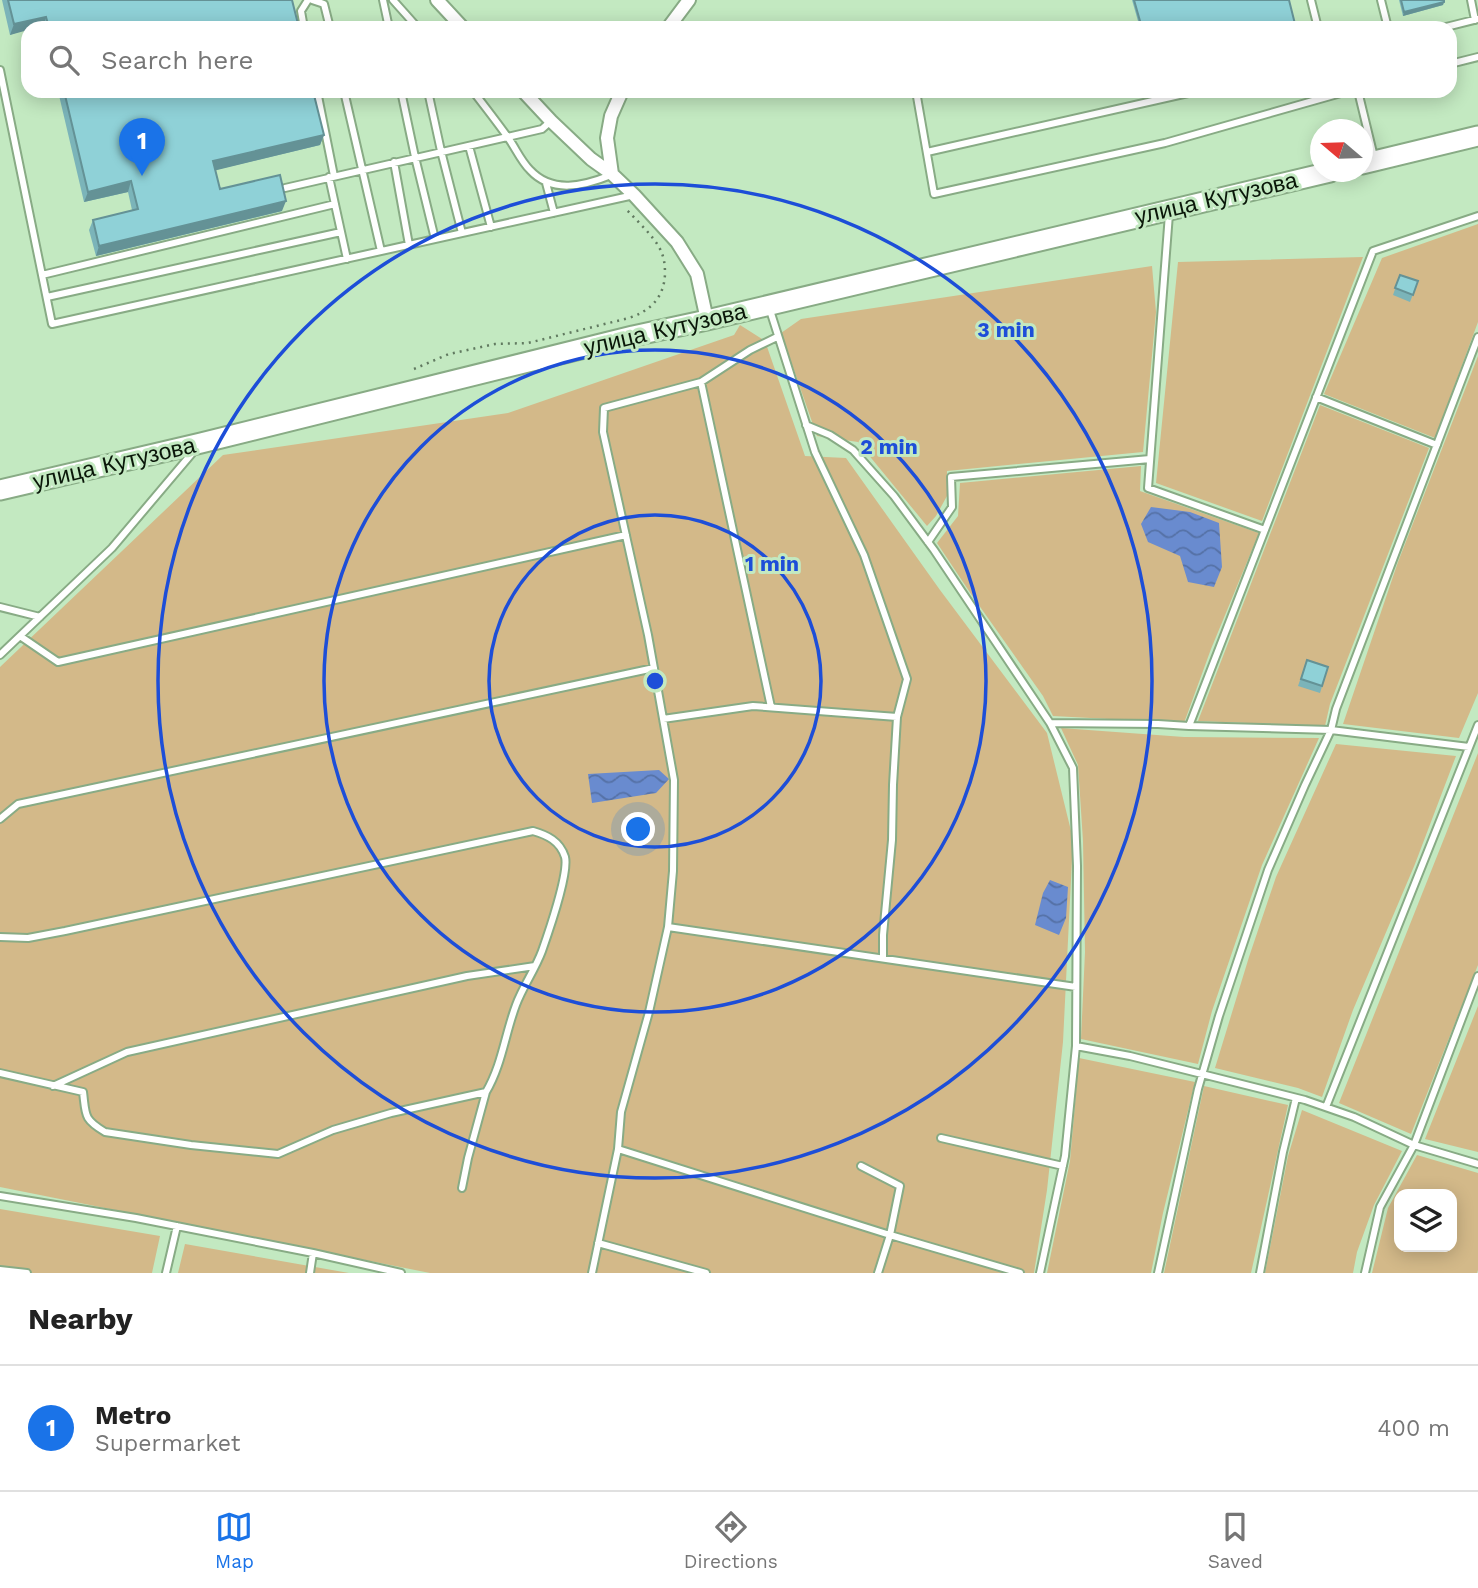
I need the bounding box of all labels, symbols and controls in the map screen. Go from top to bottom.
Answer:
search box [21,21,1457,98]
icon: search [45,41,83,79]
text: Search here [101,45,253,75]
pin: 1 [119,118,165,176]
north arrow [1310,119,1373,182]
street label: улица Кутузова [1132,167,1300,230]
street label: улица Кутузова [581,298,749,361]
text: 3 min [977,317,1035,342]
street label: улица Кутузова [30,432,198,495]
text: 2 min [860,434,918,459]
text: 1 min [745,551,799,576]
centre of rings [643,669,667,693]
your location [621,812,655,846]
map controls [1394,1189,1457,1252]
button: layers [1394,1189,1457,1252]
text: Nearby [28,1301,133,1336]
text: Metro [95,1400,171,1430]
text: 1 [46,1415,56,1442]
text: 400 m [1378,1415,1450,1442]
text: Supermarket [95,1430,240,1457]
tab: Map [215,1508,254,1573]
tab: Directions [684,1508,778,1573]
tab: Saved [1208,1508,1263,1573]

